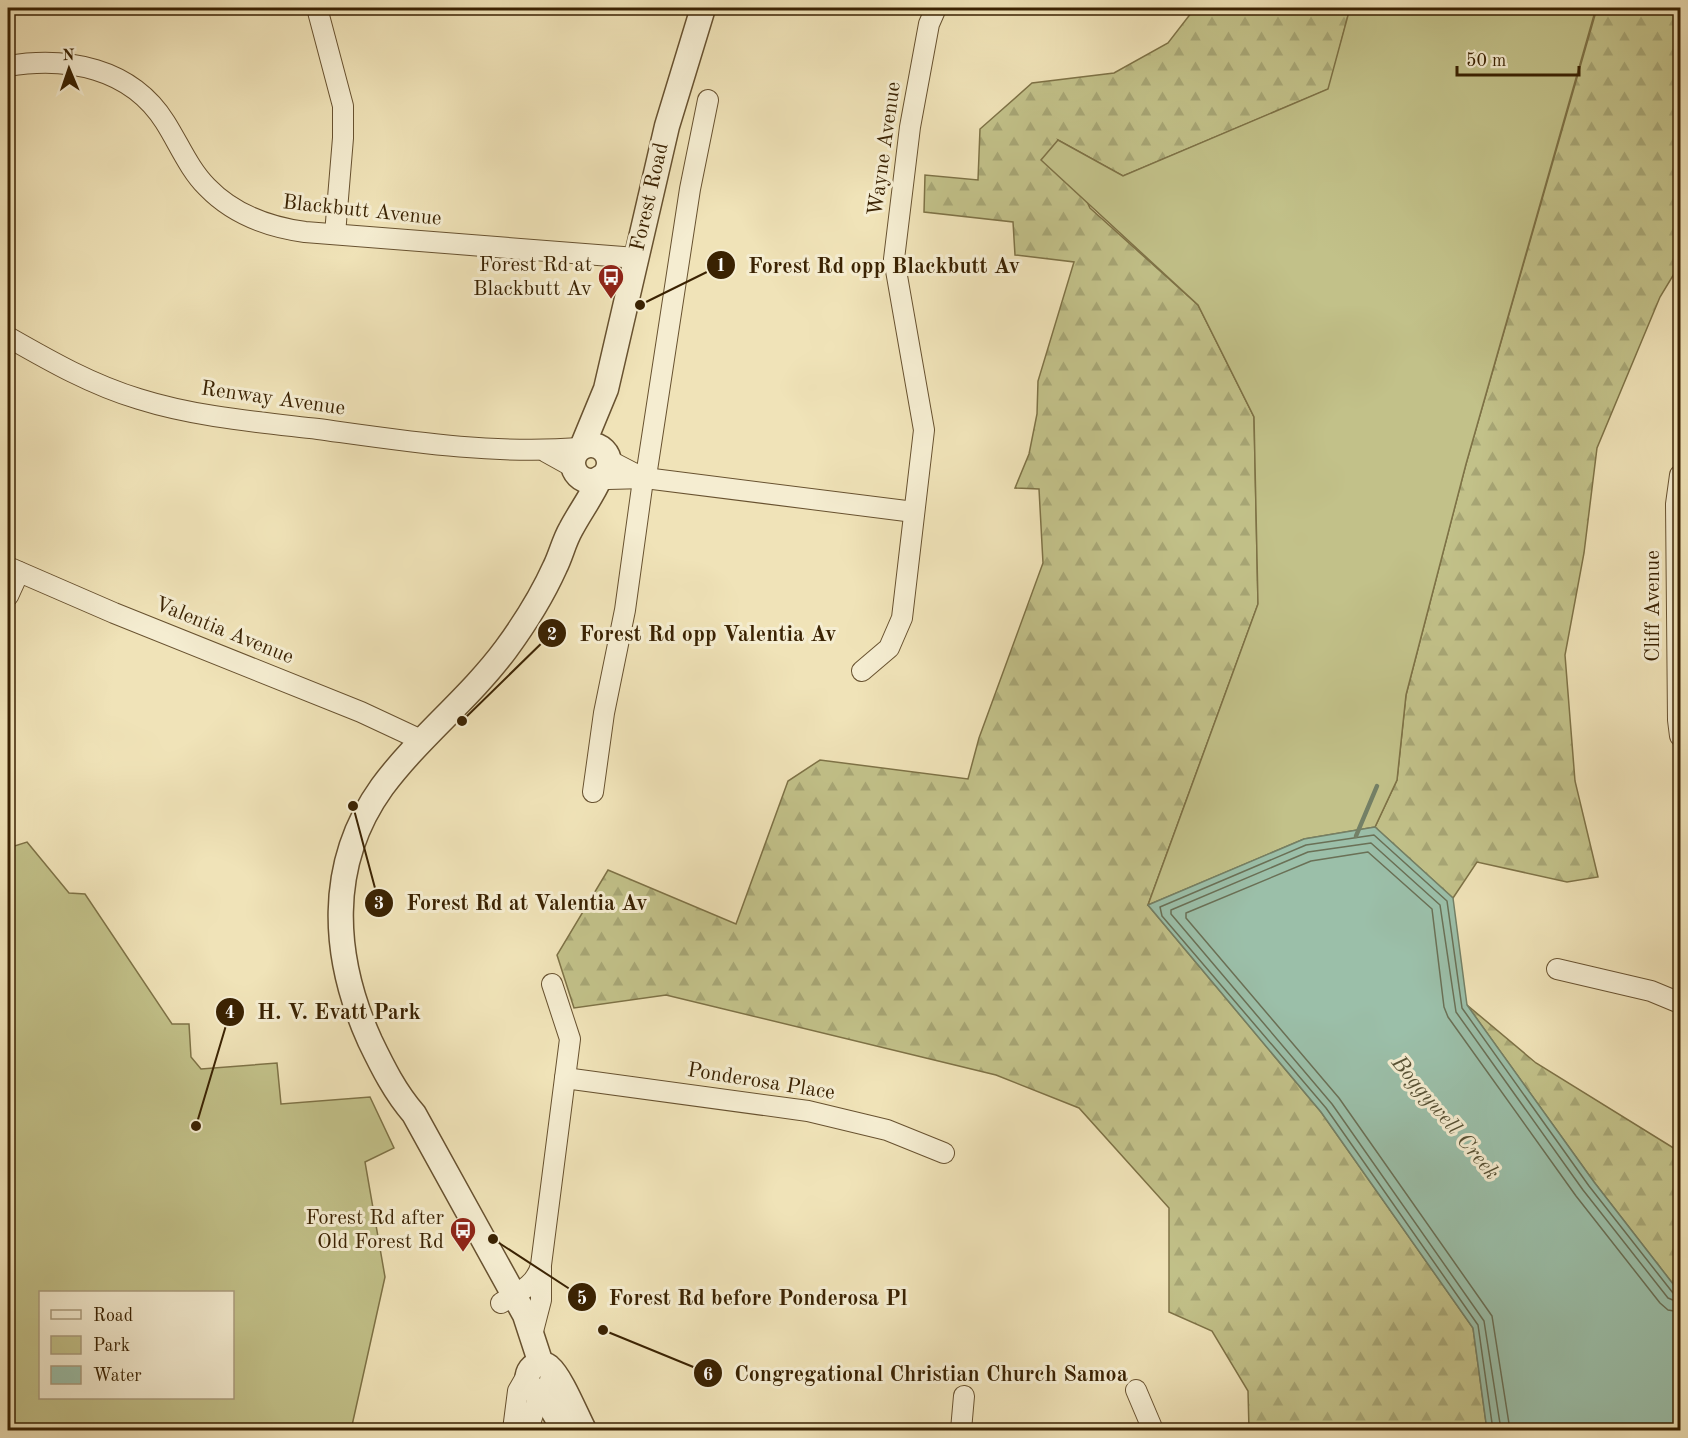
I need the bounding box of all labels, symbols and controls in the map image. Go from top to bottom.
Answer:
north arrow [39,39,99,99]
scale bar [1457,39,1578,77]
text: N [62,48,76,64]
text: 50 m [1466,52,1506,70]
street label: Wayne Avenue [865,80,905,218]
street label: Forest Road [627,141,673,253]
street label: Blackbutt Avenue [281,192,443,230]
callout: Forest Rd opp Blackbutt Av [706,245,1032,285]
place label: Forest Rd at Blackbutt Av [473,255,592,300]
text: Forest Rd opp Blackbutt Av [748,256,1020,278]
text: 1 [716,257,726,275]
bus stop icon: Forest Rd at Blackbutt Av [596,262,626,300]
street label: Renway Avenue [200,378,346,420]
street label: Cliff Avenue [1643,550,1664,662]
street label: Valentia Avenue [152,594,296,668]
callout: Forest Rd opp Valentia Av [537,613,849,653]
text: Forest Rd opp Valentia Av [579,624,837,646]
text: 2 [547,626,557,644]
callout: Forest Rd at Valentia Av [364,883,659,923]
text: Forest Rd at Valentia Av [406,893,648,915]
text: 3 [374,895,384,913]
callout: H. V. Evatt Park [215,992,433,1032]
text: H. V. Evatt Park [257,1002,421,1024]
text: 4 [225,1004,235,1022]
water label: Boggywell Creek [1386,1051,1503,1184]
street label: Ponderosa Place [686,1060,836,1104]
place label: Forest Rd after Old Forest Rd [305,1208,444,1253]
bus stop icon: Forest Rd after Old Forest Rd [448,1215,478,1253]
callout: Forest Rd before Ponderosa Pl [567,1277,920,1317]
text: Forest Rd before Ponderosa Pl [609,1288,908,1310]
text: 5 [577,1290,587,1308]
legend [39,1291,234,1399]
text: Road [93,1307,133,1325]
text: Park [93,1337,130,1355]
callout: Congregational Christian Church Samoa [693,1353,1140,1393]
text: Congregational Christian Church Samoa [734,1364,1128,1386]
text: 6 [703,1366,713,1384]
text: Water [93,1367,142,1385]

